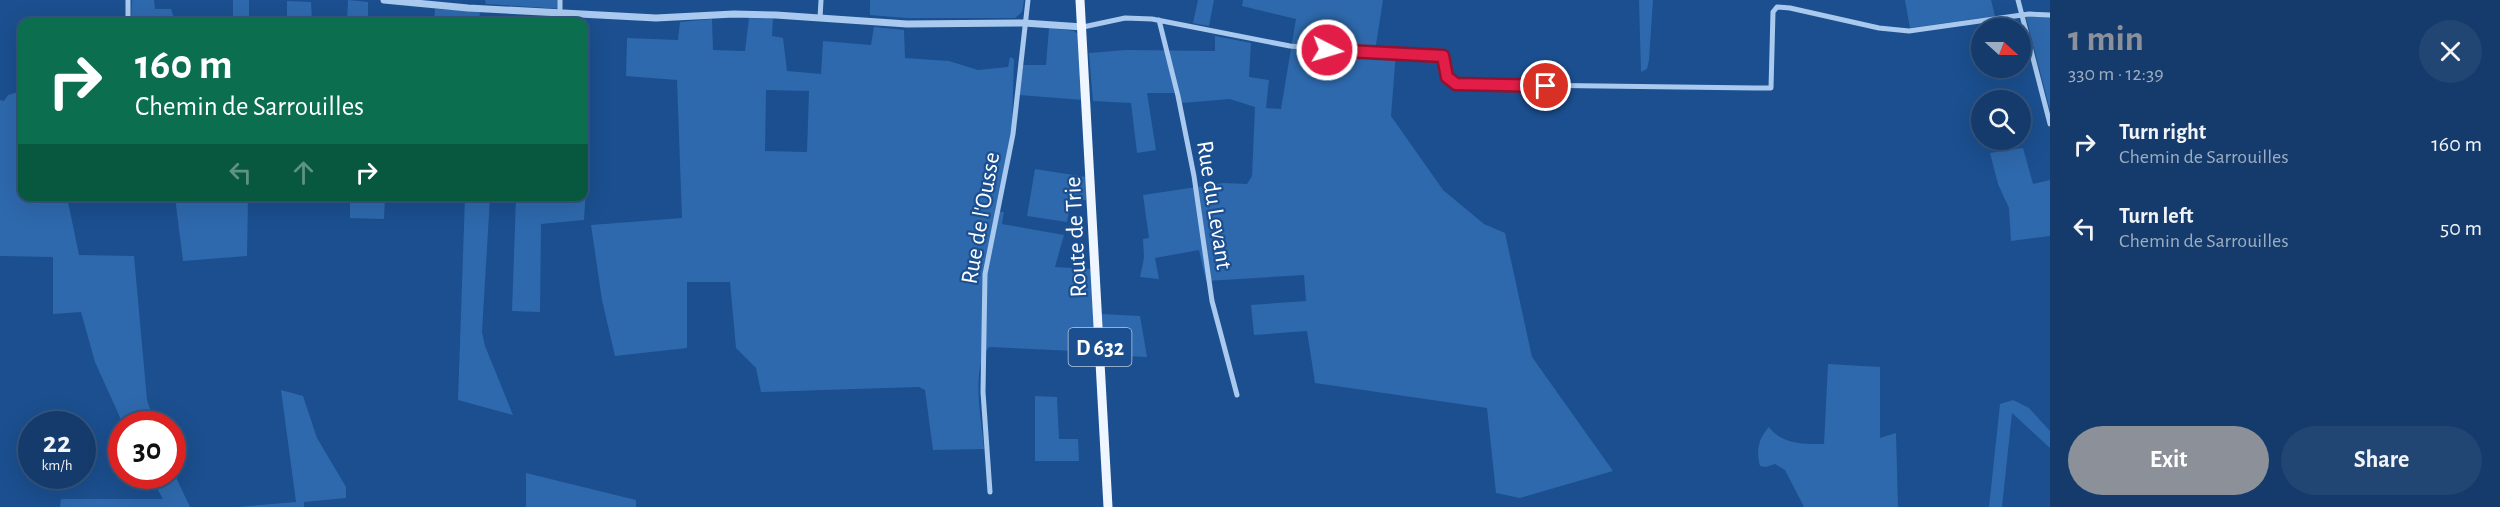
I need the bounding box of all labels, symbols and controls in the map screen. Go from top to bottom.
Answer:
position arrow [1295,18,1359,82]
north arrow [1971,18,2031,78]
map controls [1971,18,2031,150]
button: close [2419,20,2482,83]
text: 1 min [2068,21,2144,57]
icon: right [36,42,114,120]
text: 160 m [135,44,233,86]
pin [1520,60,1571,111]
text: 330 m · 12:39 [2068,64,2164,84]
icon: arrive [1529,69,1562,102]
button: search [1971,90,2031,150]
text: Chemin de Sarrouilles [135,93,364,120]
text: Turn right [2119,121,2206,143]
icon: right [2068,128,2101,161]
text: 160 m [2431,133,2482,155]
street label: Rue du Levant [1192,139,1236,272]
text: Chemin de Sarrouilles [2119,147,2289,167]
street label: Rue de l'Ousse [958,150,1004,286]
icon: left [224,156,257,189]
icon: ahead [287,156,320,189]
icon: right [350,156,383,189]
street label: Route de Trie [1061,176,1091,298]
text: Turn left [2119,205,2193,227]
icon: left [2068,212,2101,245]
text: 50 m [2440,217,2482,239]
text: Chemin de Sarrouilles [2119,231,2289,251]
road number: D 632 [1068,328,1132,366]
speed limit sign: 30 [108,411,186,489]
button: Exit [2068,426,2269,495]
button: Share [2281,426,2482,495]
text: 22 [43,428,71,458]
text: km/h [42,458,72,473]

